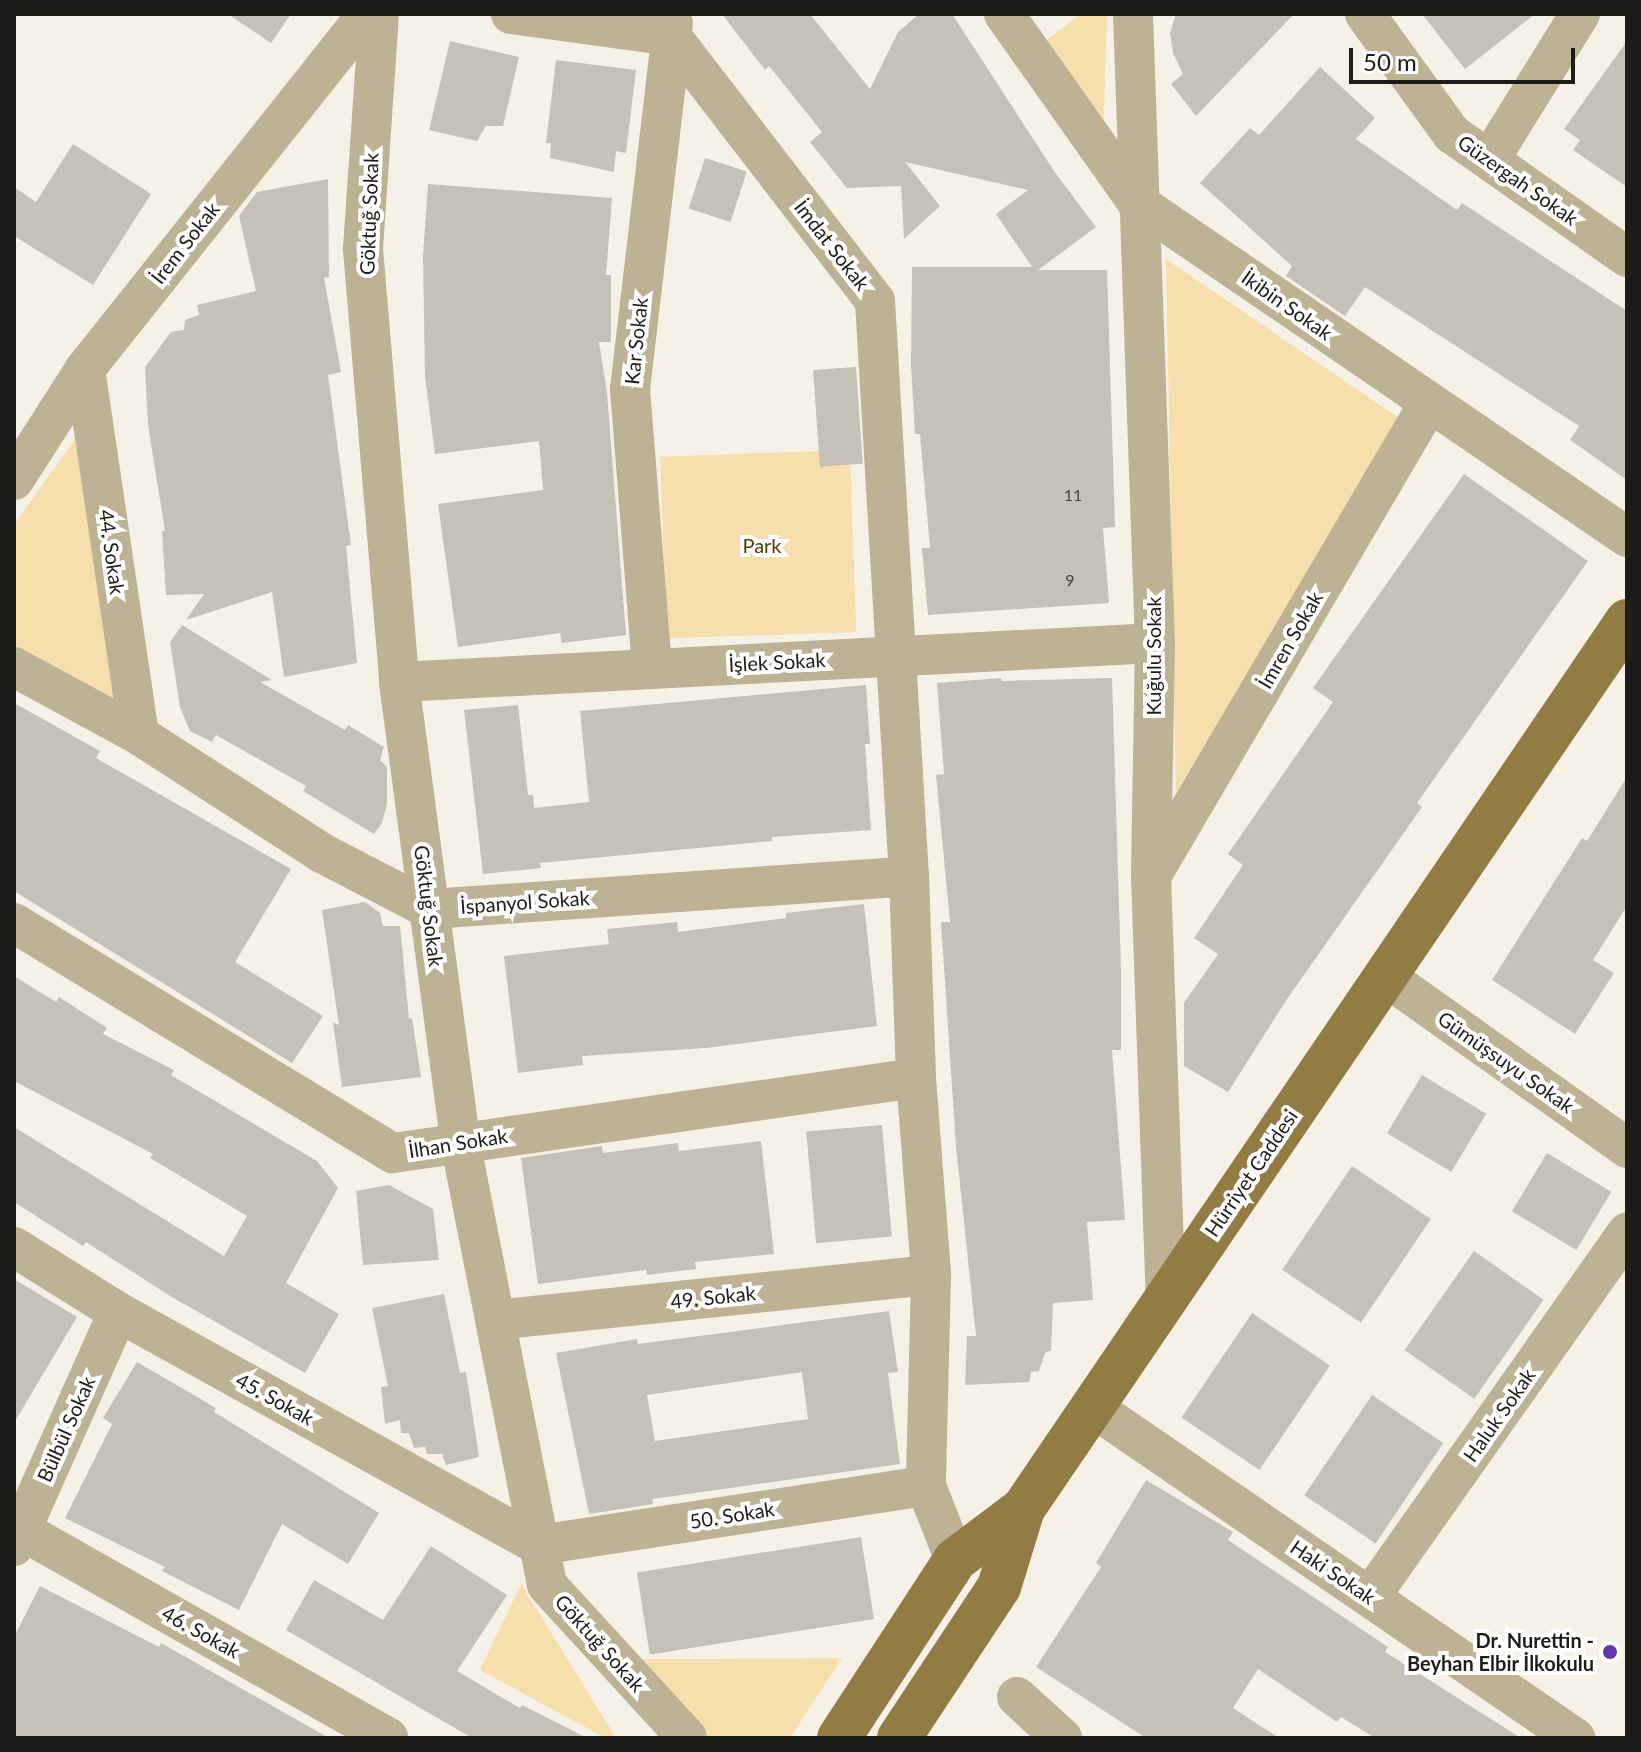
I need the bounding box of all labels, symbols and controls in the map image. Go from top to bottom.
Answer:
scale bar [1353,32,1579,82]
text: 50 m [1363,47,1417,76]
street label: Güzergah Sokak [1453,130,1583,230]
street label: Göktuğ Sokak [355,153,383,275]
street label: İmdat Sokak [789,195,875,295]
street label: İrem Sokak [146,197,224,289]
street label: İkibin Sokak [1237,265,1337,345]
street label: Kar Sokak [619,296,653,386]
house number: 11 [1064,485,1082,505]
street label: 44. Sokak [94,508,130,596]
park label: Park [742,533,782,557]
house number: 9 [1065,570,1075,590]
street label: İmren Sokak [1253,587,1327,693]
street label: Kuğulu Sokak [1141,597,1165,715]
street label: İşlek Sokak [728,647,826,677]
street label: Göktuğ Sokak [410,844,448,968]
street label: İspanyol Sokak [460,886,590,918]
street label: Gümüşsuyu Sokak [1433,1006,1579,1118]
street label: Hürriyet Caddesi [1200,1105,1302,1241]
street label: İlhan Sokak [407,1123,509,1163]
street label: 49. Sokak [669,1281,757,1313]
street label: Haluk Sokak [1458,1364,1540,1466]
street label: 45. Sokak [232,1368,318,1430]
street label: Bülbül Sokak [32,1372,100,1486]
street label: 50. Sokak [688,1496,776,1534]
street label: Haki Sokak [1286,1535,1380,1609]
street label: Göktuğ Sokak [550,1590,650,1696]
street label: 46. Sokak [158,1601,244,1663]
place label: Dr. Nurettin - Beyhan Elbir İlkokulu [1407,1628,1594,1675]
marker: Dr. Nurettin - Beyhan Elbir İlkokulu [1601,1643,1619,1661]

